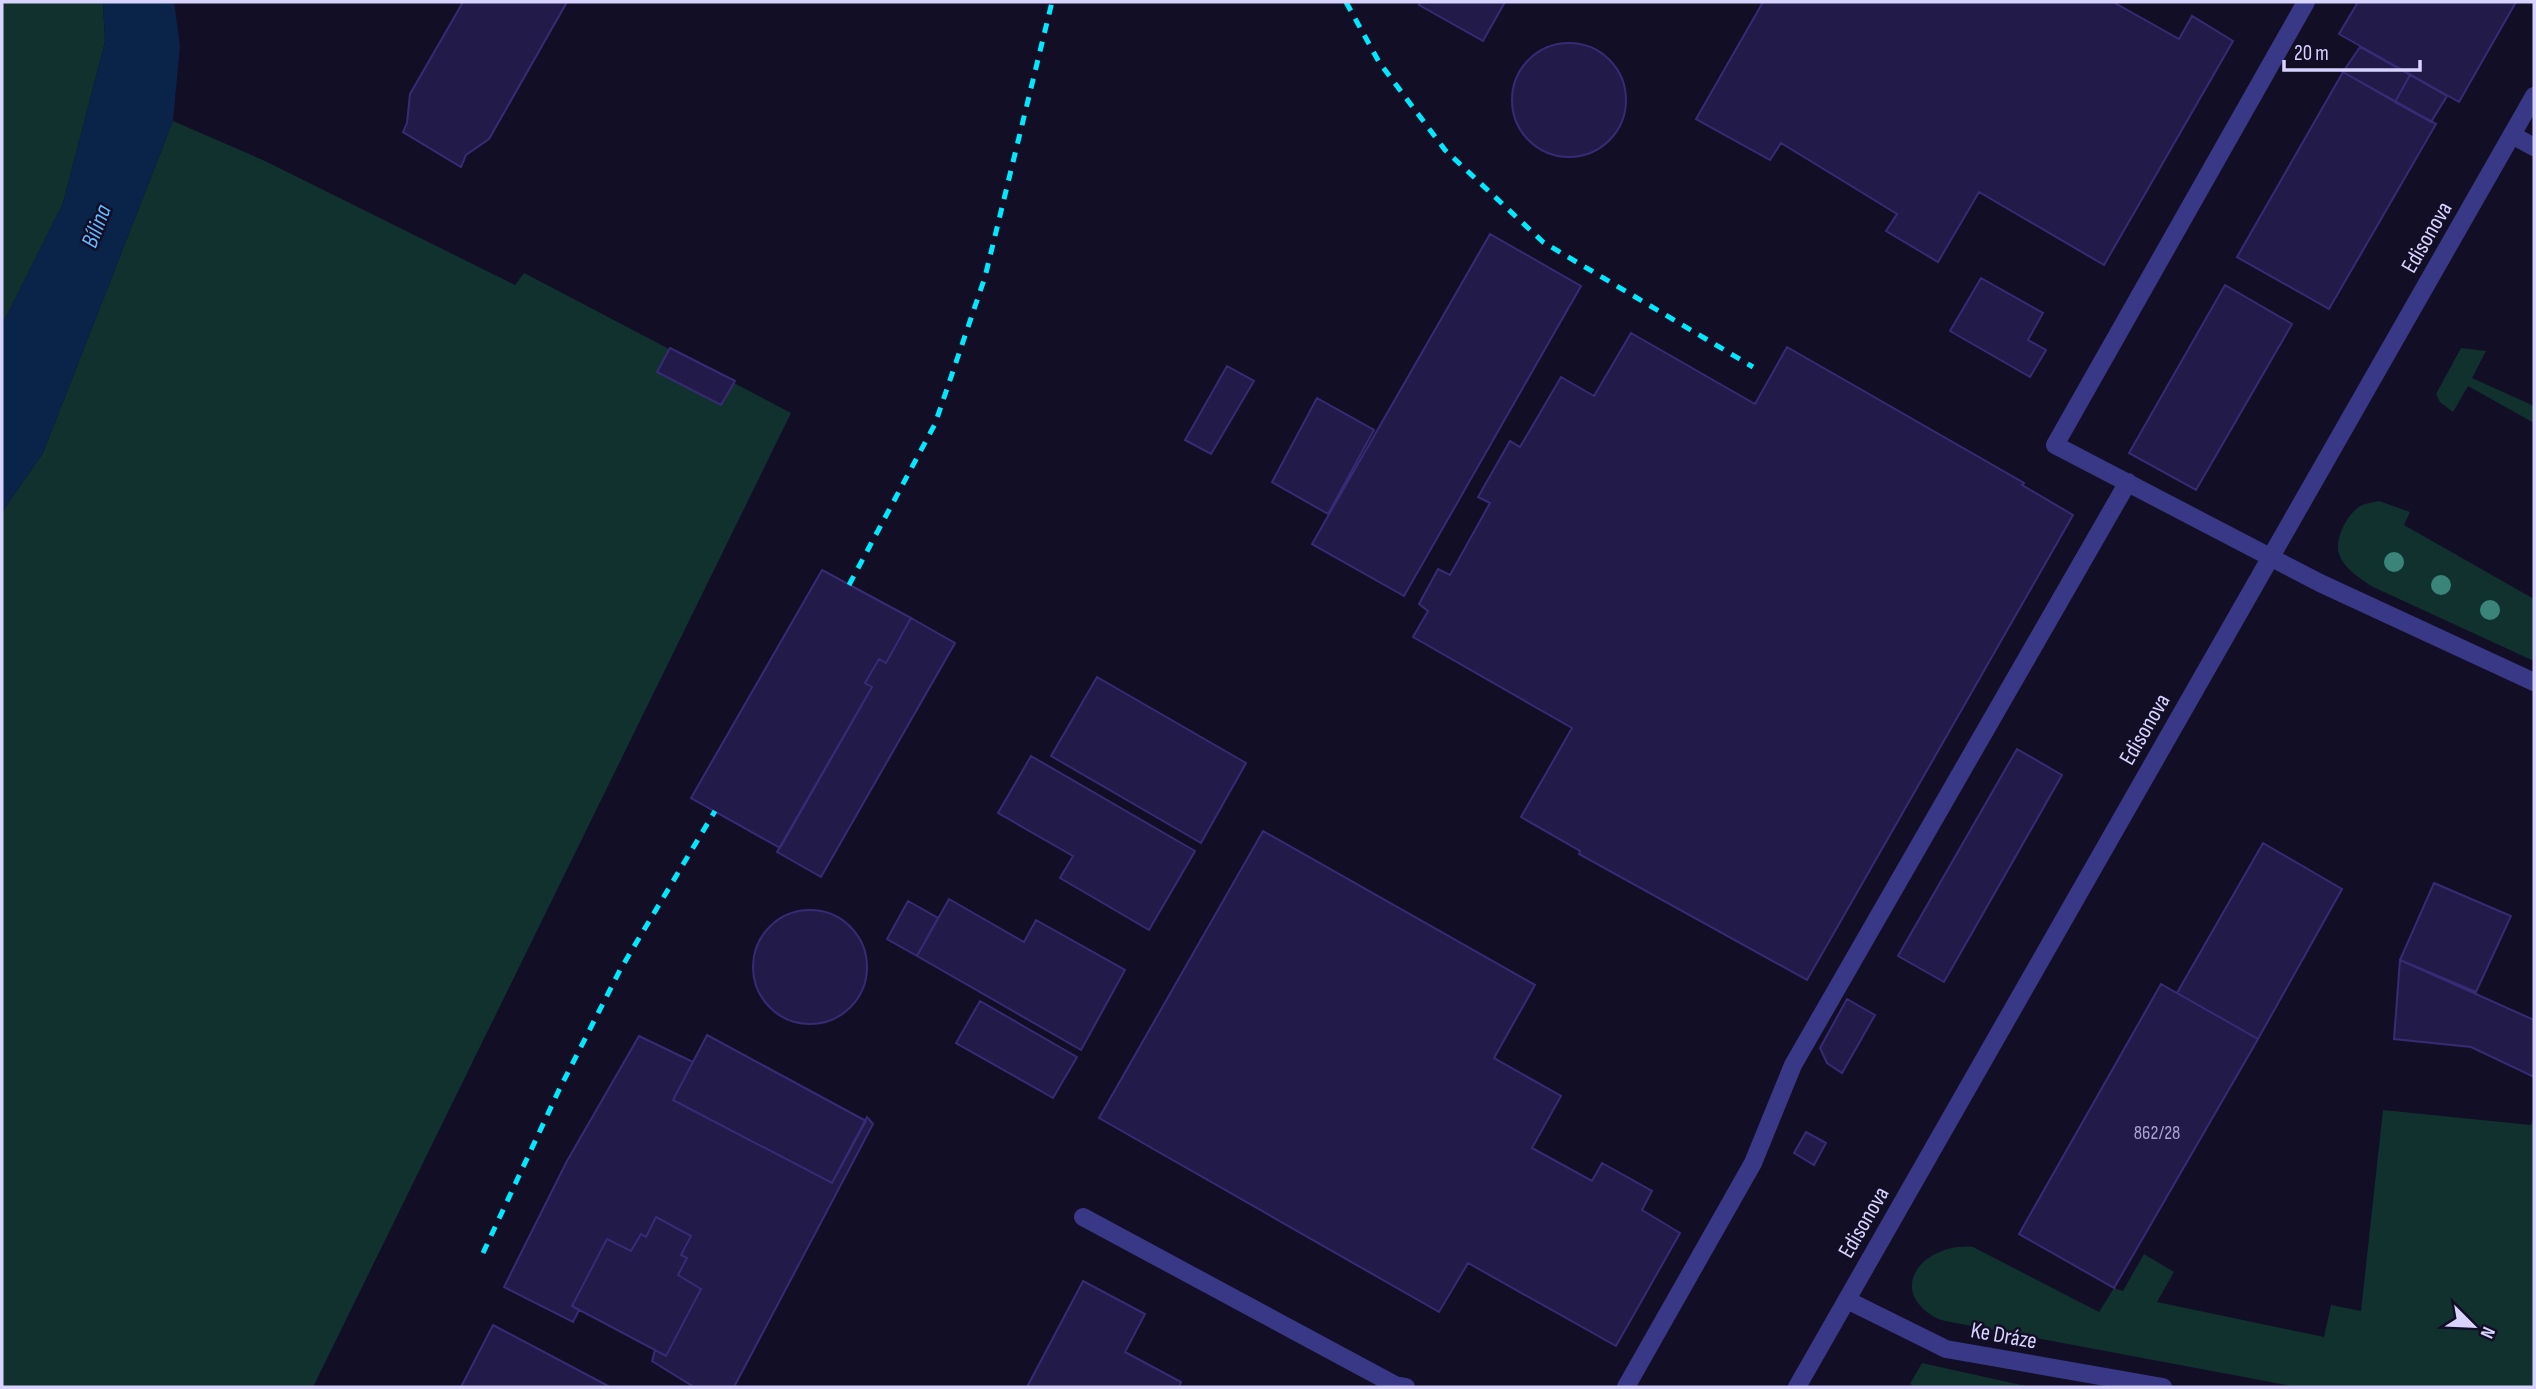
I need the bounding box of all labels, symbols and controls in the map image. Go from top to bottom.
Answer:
scale bar [2284,28,2420,72]
text: 20 m [2294,41,2329,66]
street label: Edisonova [2395,197,2458,278]
water label: Bílina [75,200,118,252]
street label: Edisonova [2113,689,2176,770]
house number: 862/28 [2134,1122,2180,1145]
street label: Edisonova [1832,1182,1895,1263]
north arrow [2438,1291,2508,1361]
street label: Ke Dráze [1969,1316,2039,1356]
text: N [2475,1323,2500,1342]

